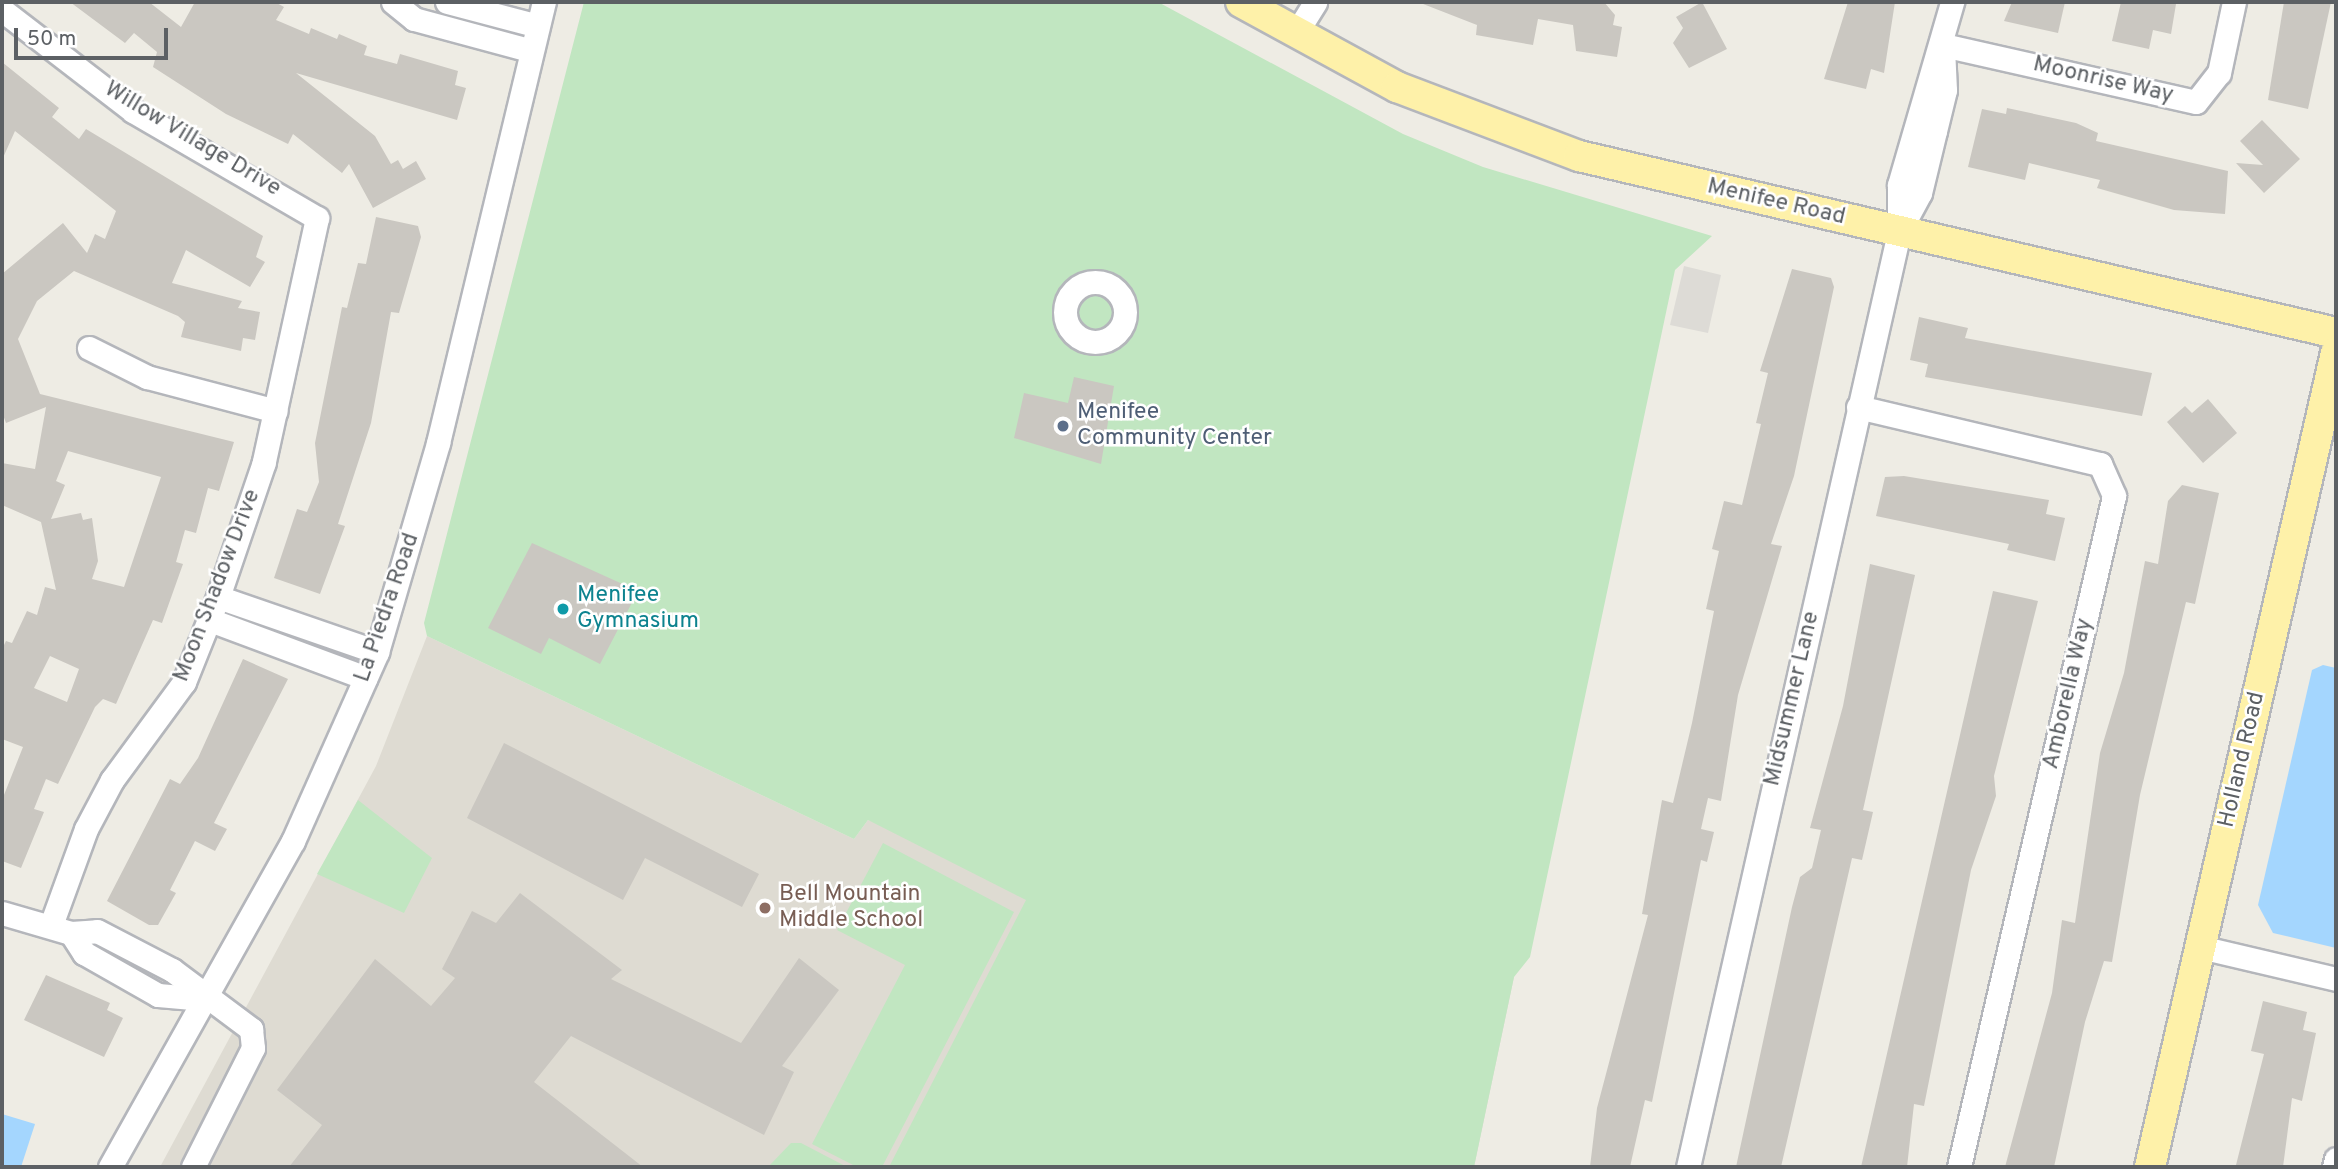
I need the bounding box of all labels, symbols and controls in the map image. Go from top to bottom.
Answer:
scale bar [18,14,172,58]
text: 50 m [27,26,76,53]
street label: Moonrise Way [2030,51,2176,111]
street label: Willow Village Drive [98,76,286,204]
street label: Menifee Road [1704,174,1848,232]
place label: Menifee Community Center [1077,399,1272,453]
marker: Menifee Community Center [1055,418,1071,434]
street label: Moon Shadow Drive [169,486,267,686]
street label: La Piedra Road [350,530,426,686]
place label: Menifee Gymnasium [577,582,699,636]
marker: Menifee Gymnasium [555,601,571,617]
street label: Midsummer Lane [1759,609,1827,789]
street label: Amborella Way [2038,616,2100,772]
street label: Holland Road [2214,690,2272,830]
place label: Bell Mountain Middle School [779,881,923,935]
marker: Bell Mountain Middle School [757,900,773,916]

